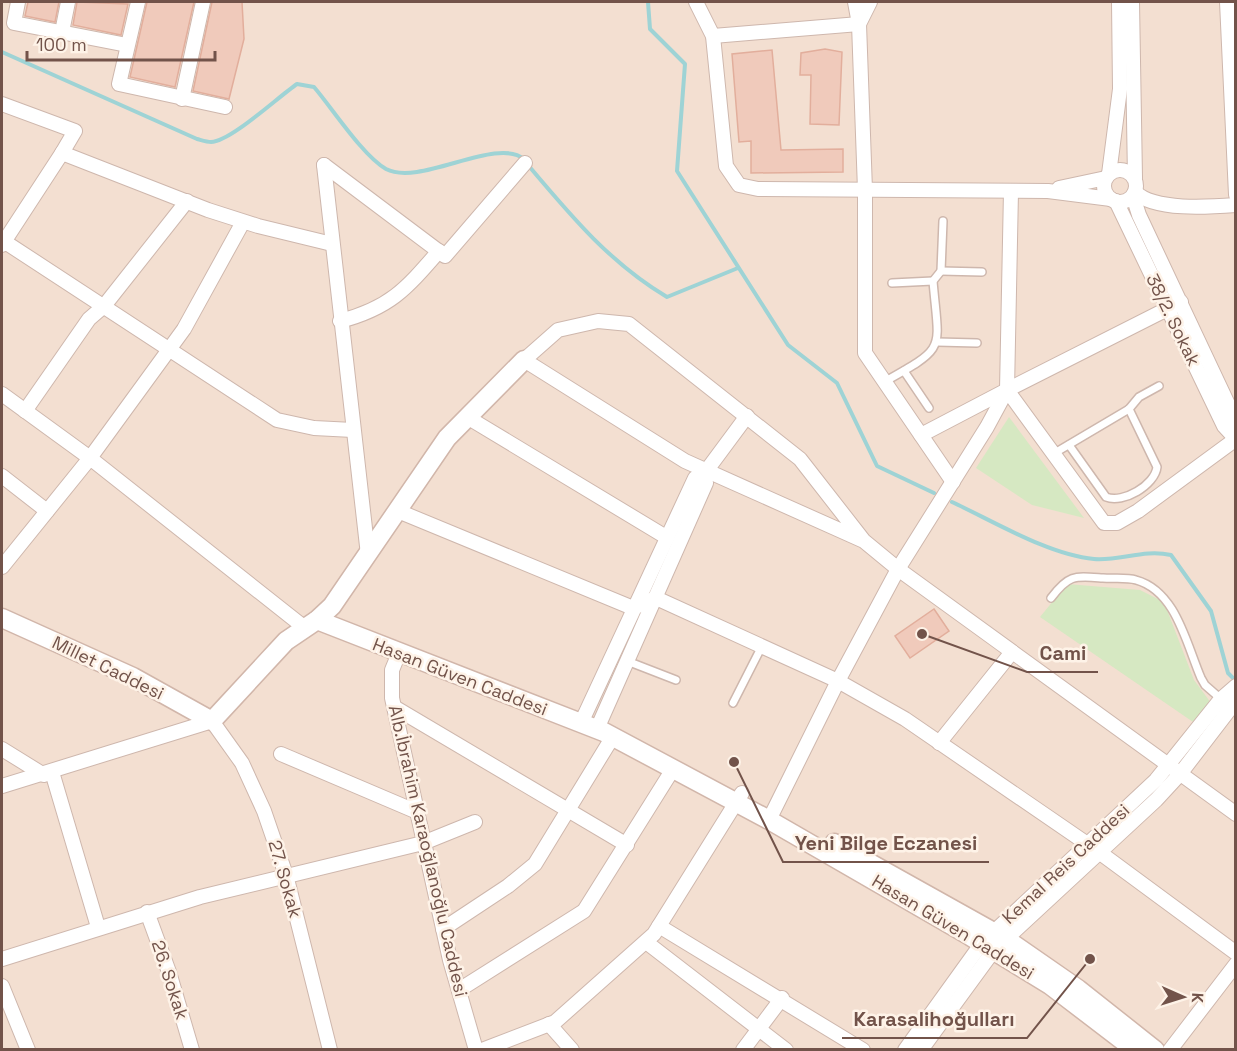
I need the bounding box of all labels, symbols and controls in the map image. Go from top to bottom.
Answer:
scale bar [27,24,214,62]
text: 100 m [36,33,87,56]
street label: 38/2. Sokak [1141,270,1206,370]
street label: Millet Caddesi [49,631,168,705]
street label: Hasan Güven Caddesi [369,633,551,721]
callout: Cami [1027,634,1098,672]
text: Cami [1040,640,1086,666]
street label: Alb.İbrahim Karaoğlanoğlu Caddesi [384,703,473,999]
street label: Kemal Reis Caddesi [997,799,1134,929]
callout: Yeni Bilge Eczanesi [783,824,989,862]
text: Yeni Bilge Eczanesi [795,830,977,856]
street label: 27. Sokak [263,837,308,921]
street label: Hasan Güven Caddesi [868,869,1039,984]
street label: 26. Sokak [147,937,194,1023]
north arrow [1153,967,1213,1027]
text: K [1187,992,1208,1003]
callout: Karasalihoğulları [842,1000,1027,1038]
text: Karasalihoğulları [854,1006,1014,1032]

